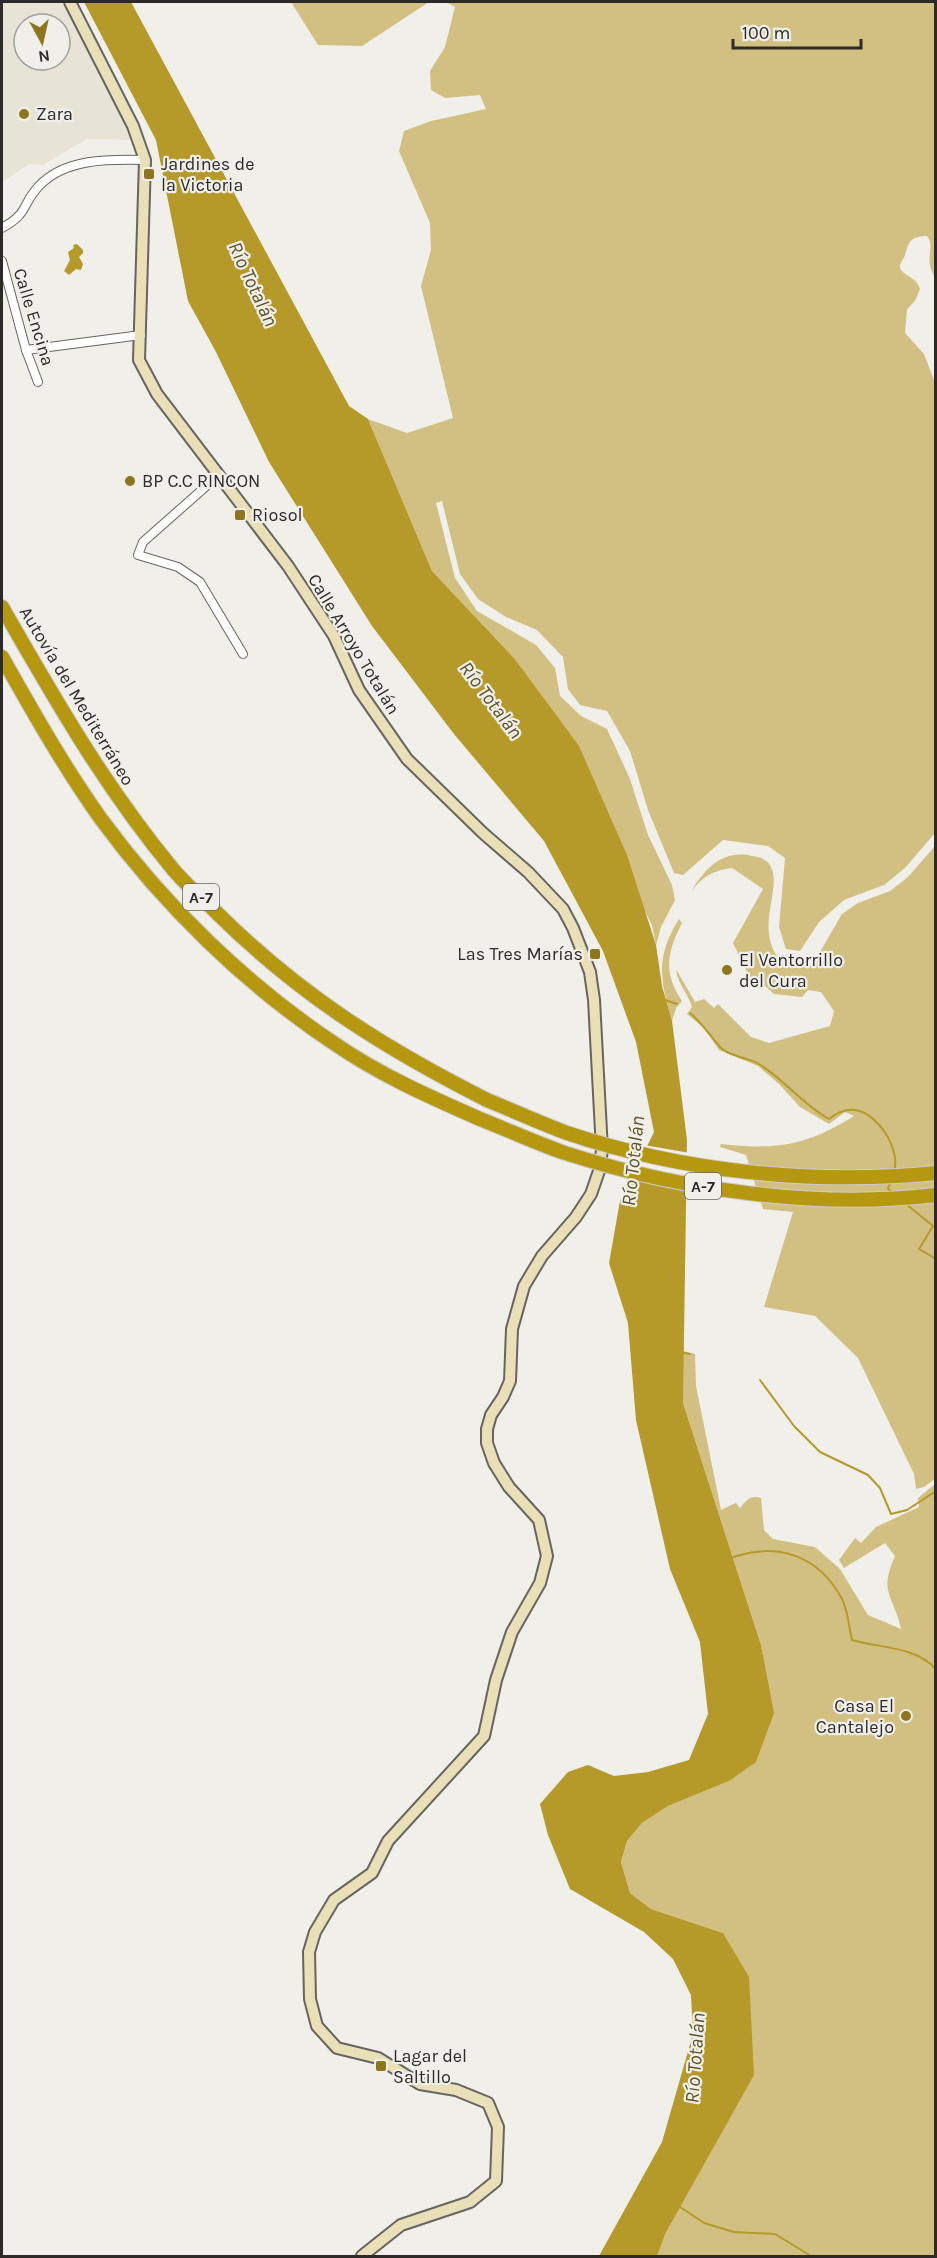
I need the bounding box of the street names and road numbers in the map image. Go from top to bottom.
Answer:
street label: Calle Encina [9,266,59,368]
street label: Calle Arroyo Totalán [303,570,405,718]
street label: Autovía del Mediterráneo [15,602,139,790]
road number: A-7 [183,884,219,910]
road number: A-7 [685,1173,721,1199]

